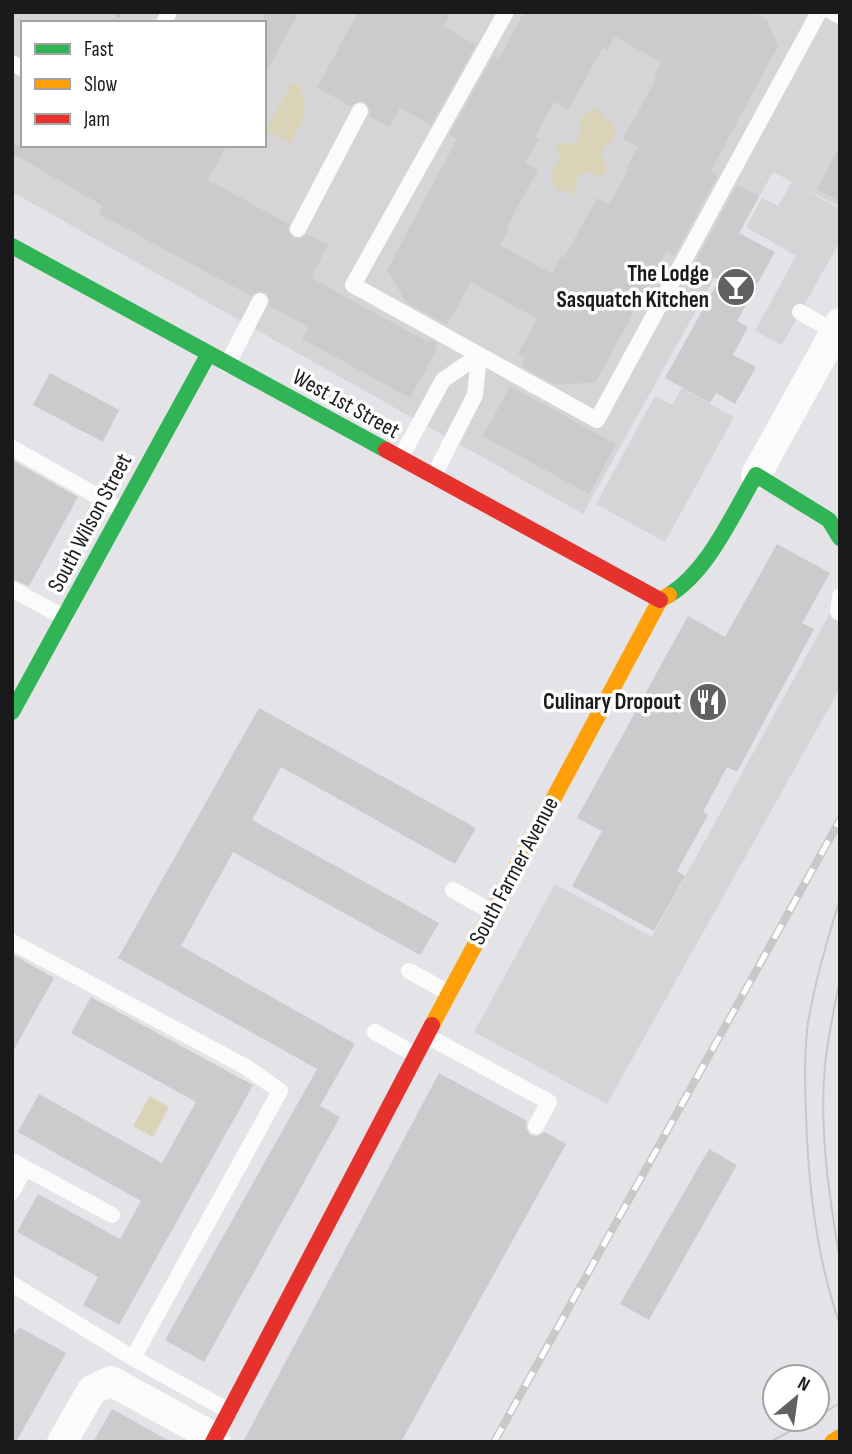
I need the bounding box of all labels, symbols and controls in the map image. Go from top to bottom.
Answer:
legend [21,21,266,147]
text: Fast [84,37,114,62]
text: Slow [84,72,118,97]
text: Jam [83,107,110,132]
place label: The Lodge Sasquatch Kitchen [556,260,709,314]
bar icon: The Lodge Sasquatch Kitchen [715,266,757,308]
street label: West 1st Street [287,363,405,445]
street label: South Wilson Street [42,449,138,597]
restaurant icon: Culinary Dropout [687,681,729,723]
place label: Culinary Dropout [543,688,681,716]
street label: South Farmer Avenue [463,792,565,950]
north arrow [761,1363,831,1433]
text: N [793,1372,814,1397]

